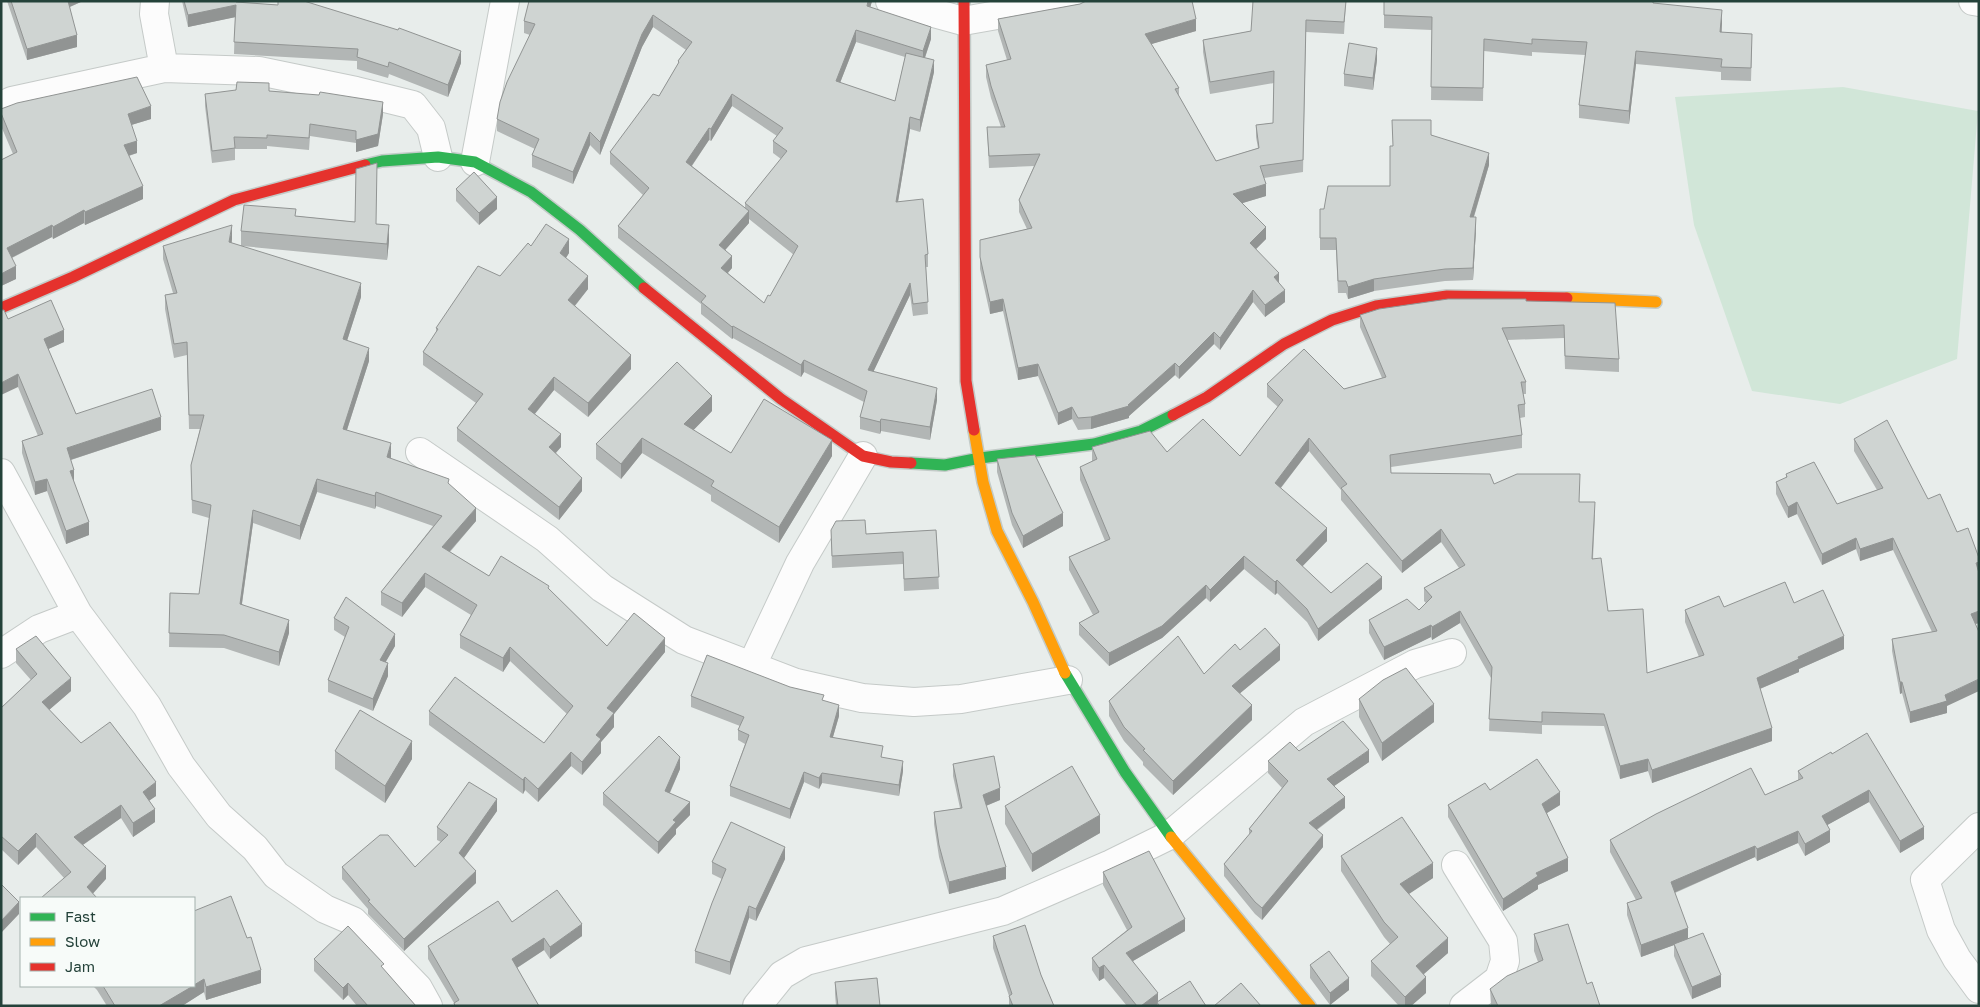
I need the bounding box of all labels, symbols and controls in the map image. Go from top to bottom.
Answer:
legend [20,897,195,987]
text: Fast [65,907,96,925]
text: Slow [65,932,100,950]
text: Jam [65,957,95,975]

